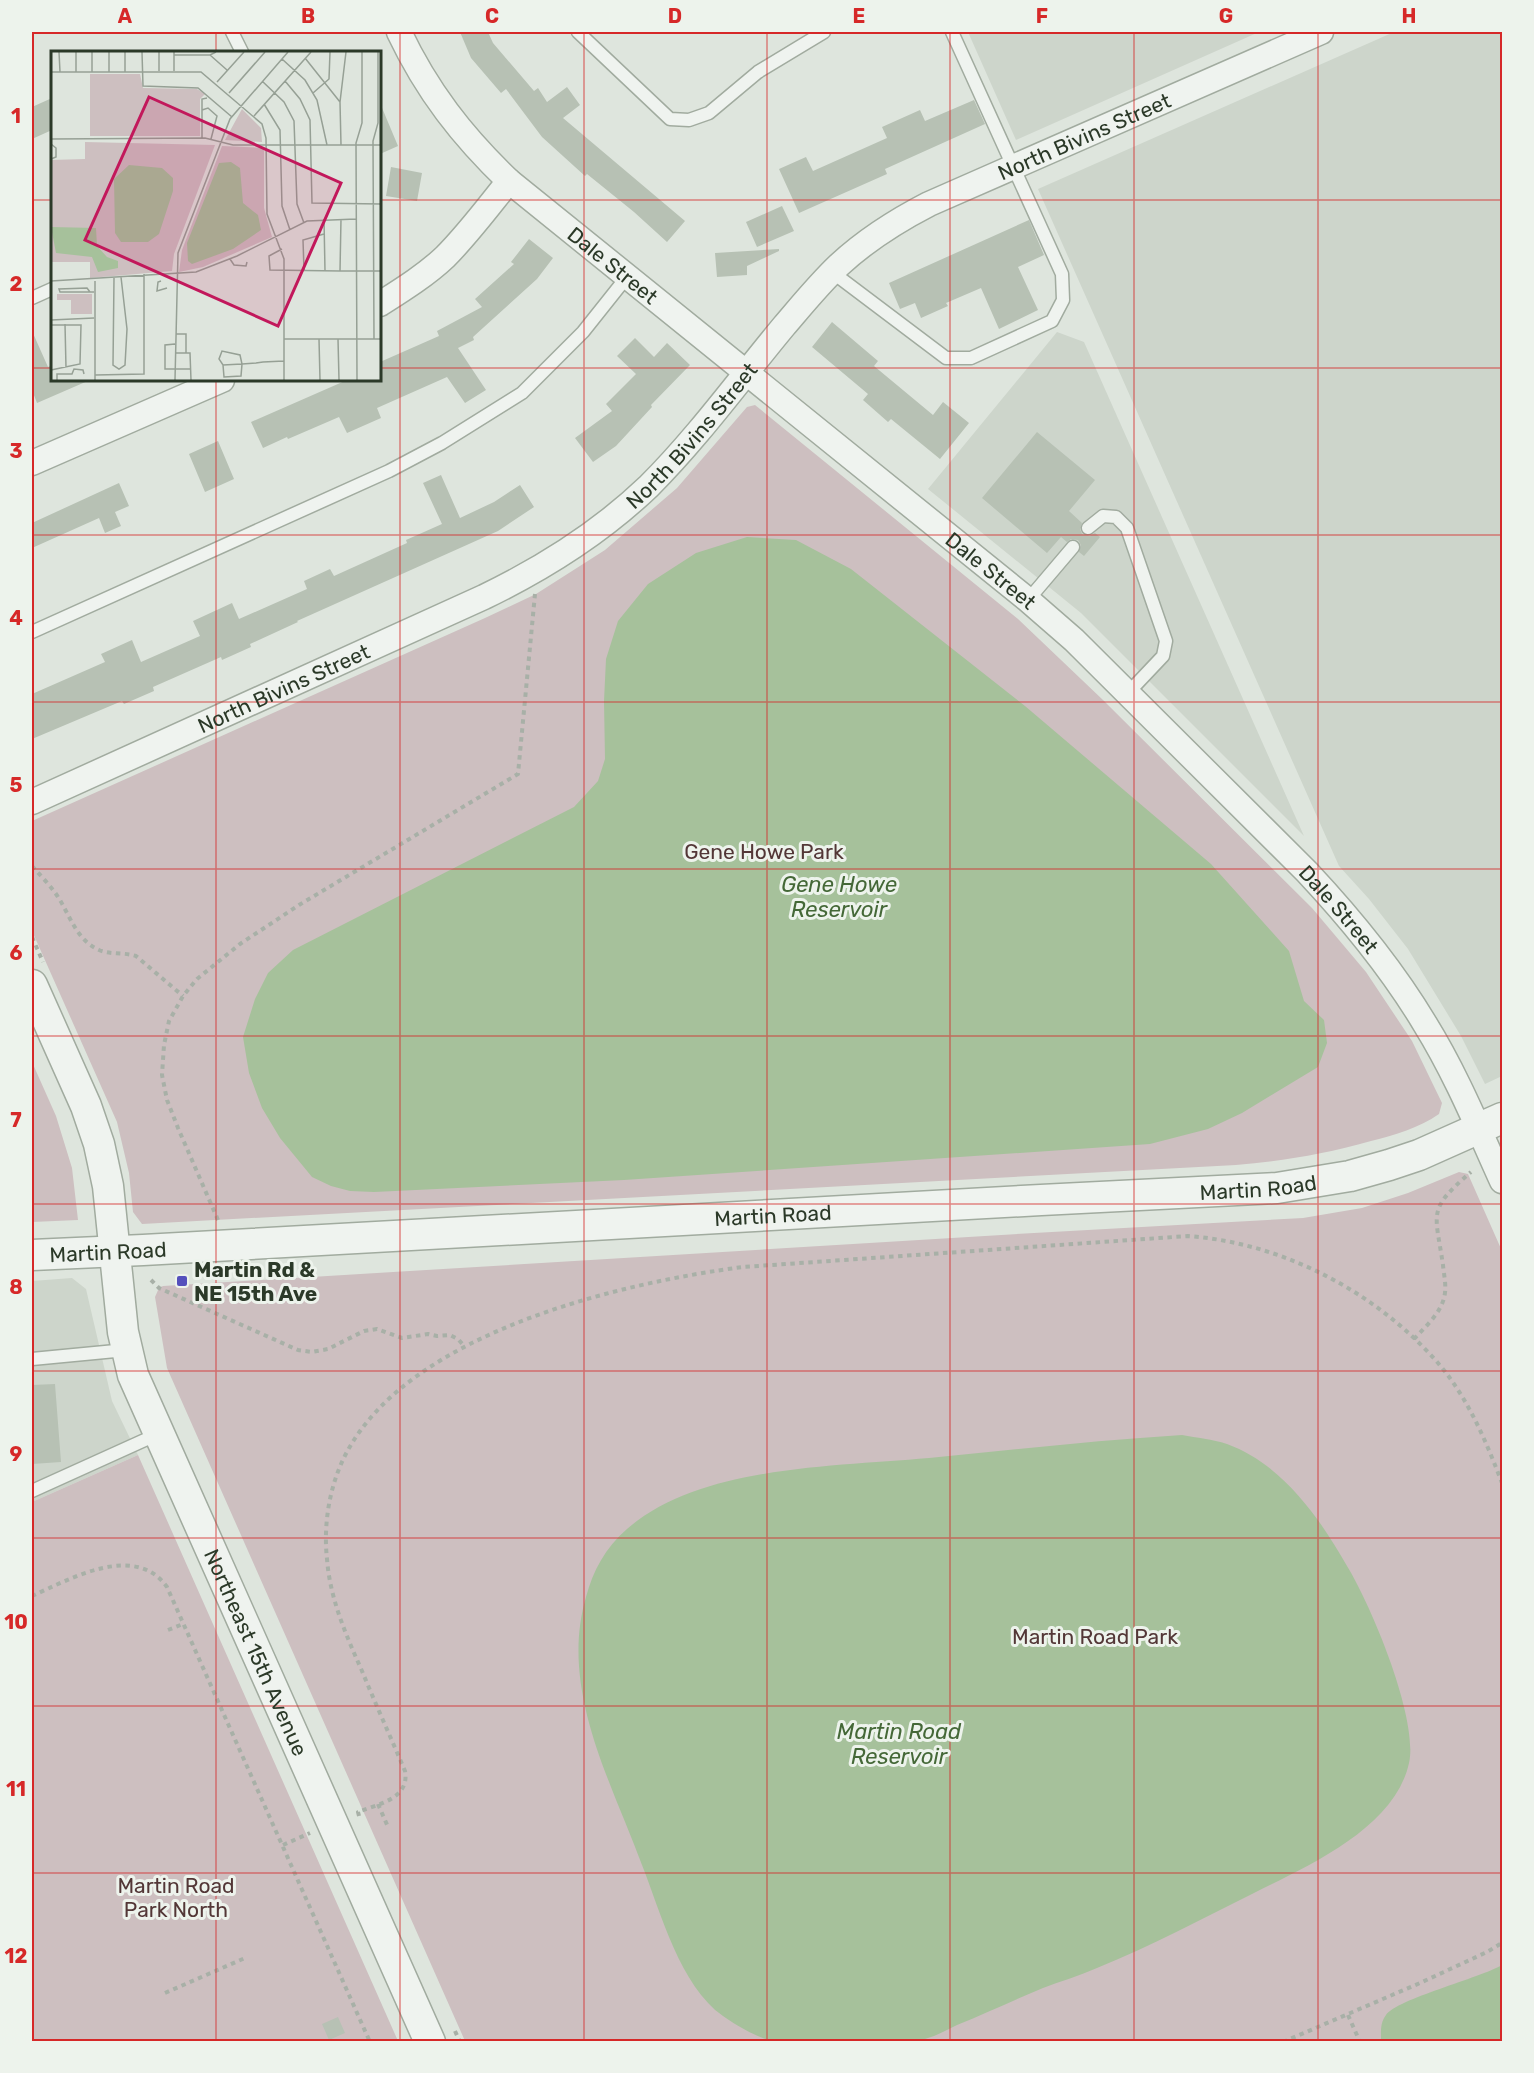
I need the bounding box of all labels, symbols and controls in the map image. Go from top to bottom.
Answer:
text: A [118,4,133,28]
text: B [301,4,315,28]
text: C [485,4,499,28]
text: D [668,4,682,28]
text: E [853,4,865,28]
text: F [1036,4,1048,28]
text: G [1219,4,1233,28]
text: H [1402,4,1416,28]
inset map [51,51,381,381]
street label: North Bivins Street [994,87,1174,185]
text: 1 [11,104,21,128]
street label: Dale Street [563,221,663,309]
text: 2 [10,272,23,296]
street label: North Bivins Street [621,357,762,514]
text: 3 [9,439,23,463]
street label: Dale Street [941,526,1042,614]
text: 4 [9,606,23,630]
street label: North Bivins Street [193,638,373,738]
text: 5 [10,773,23,797]
park label: Gene Howe Park [684,839,844,864]
street label: Dale Street [1294,859,1384,958]
water label: Gene Howe Reservoir [781,871,897,923]
text: 6 [9,941,23,965]
text: 7 [10,1108,22,1132]
street label: Martin Road [1199,1169,1318,1204]
street label: Martin Road [714,1199,832,1231]
street label: Martin Road [49,1236,167,1267]
place label: Martin Rd & NE 15th Ave [194,1257,317,1306]
marker: Martin Rd & NE 15th Ave [175,1274,189,1288]
text: 8 [9,1275,23,1299]
text: 9 [10,1442,23,1466]
street label: Northeast 15th Avenue [200,1545,313,1760]
text: 10 [4,1610,28,1634]
park label: Martin Road Park [1012,1624,1178,1649]
water label: Martin Road Reservoir [837,1718,962,1770]
text: 11 [6,1777,26,1801]
park label: Martin Road Park North [117,1873,235,1922]
text: 12 [5,1944,27,1968]

